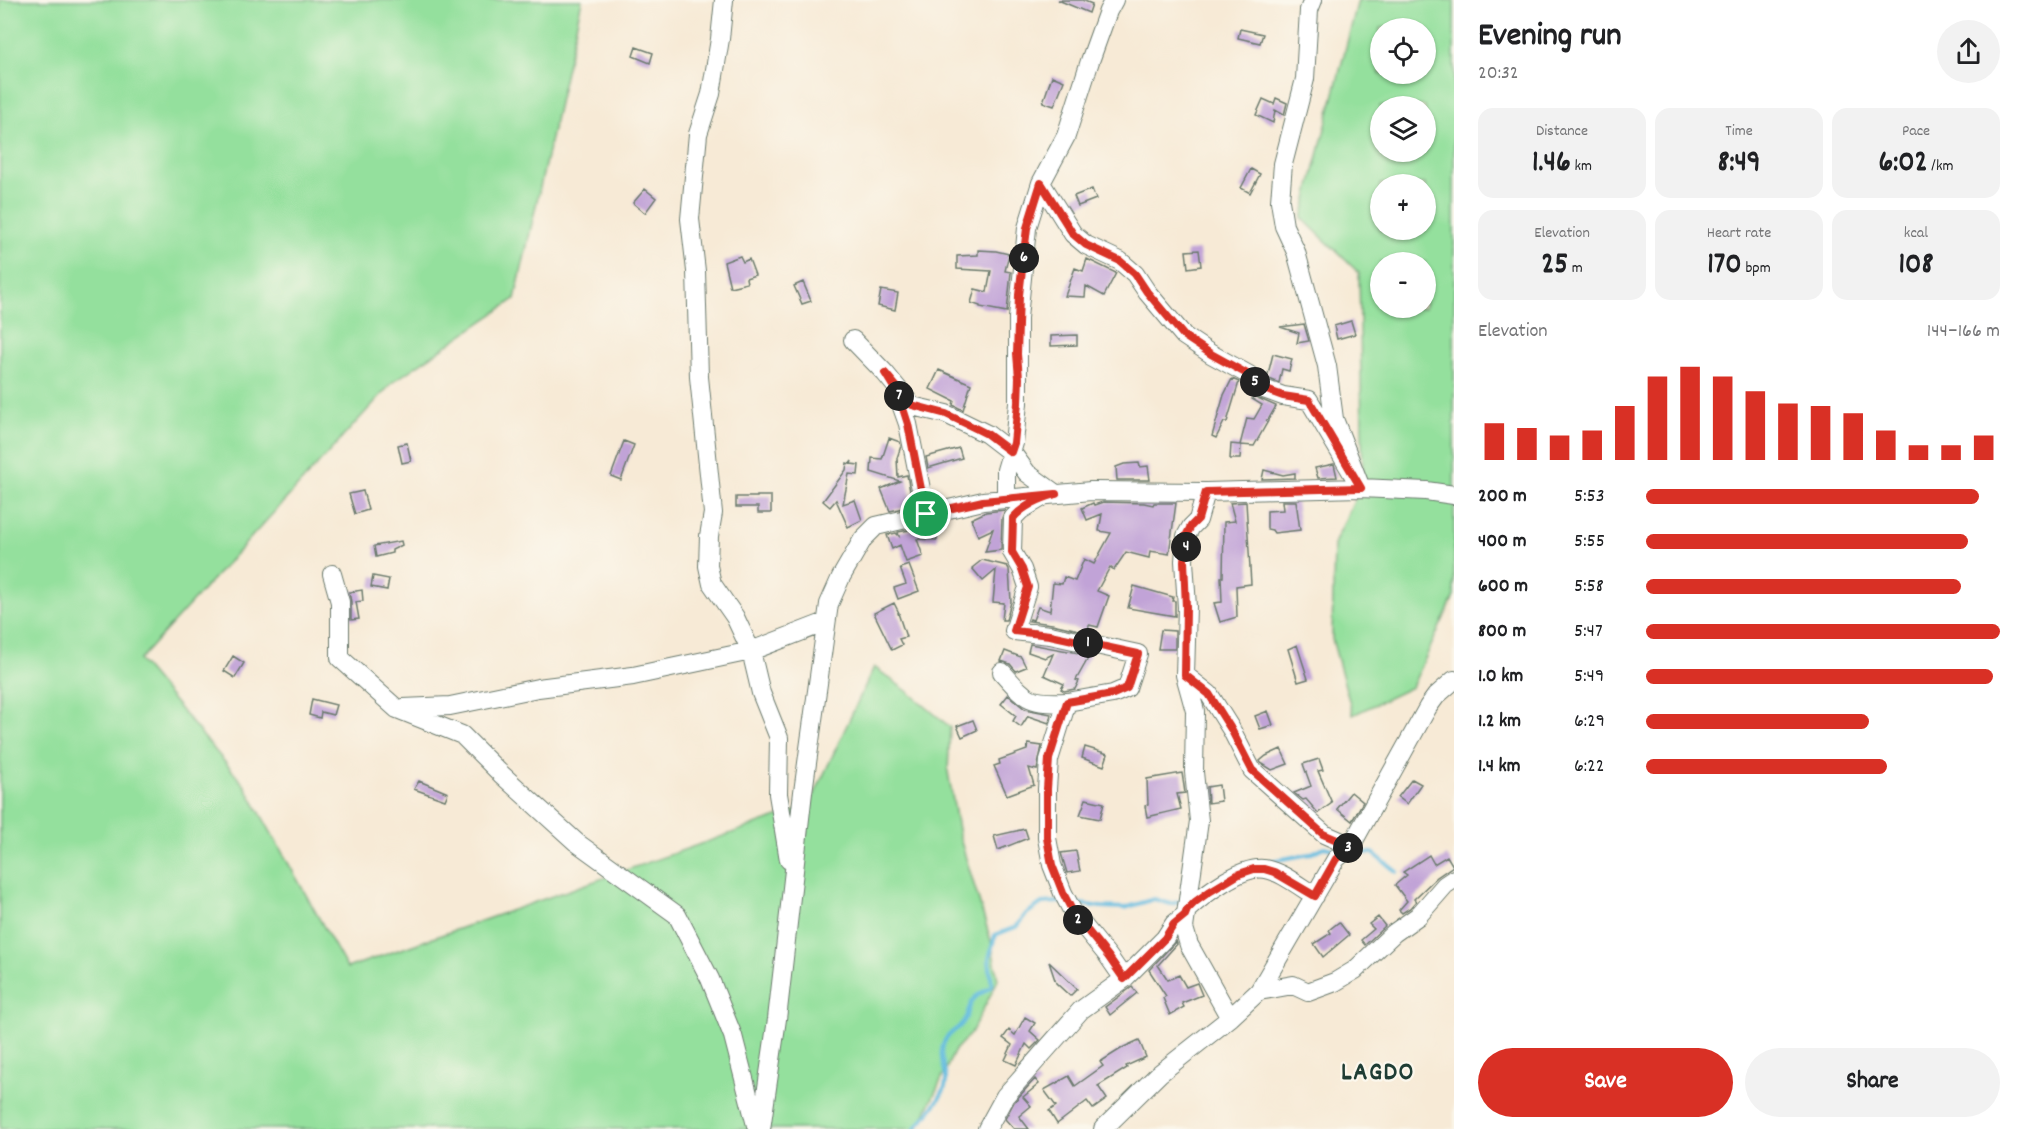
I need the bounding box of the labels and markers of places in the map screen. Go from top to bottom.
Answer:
pin: 6 [1009,243,1039,273]
pin: 5 [1240,367,1270,397]
pin: 7 [884,381,914,411]
pin [900,488,951,539]
pin: 4 [1171,532,1201,562]
pin: 1 [1073,628,1103,658]
pin: 3 [1333,833,1363,863]
pin: 2 [1063,905,1093,935]

